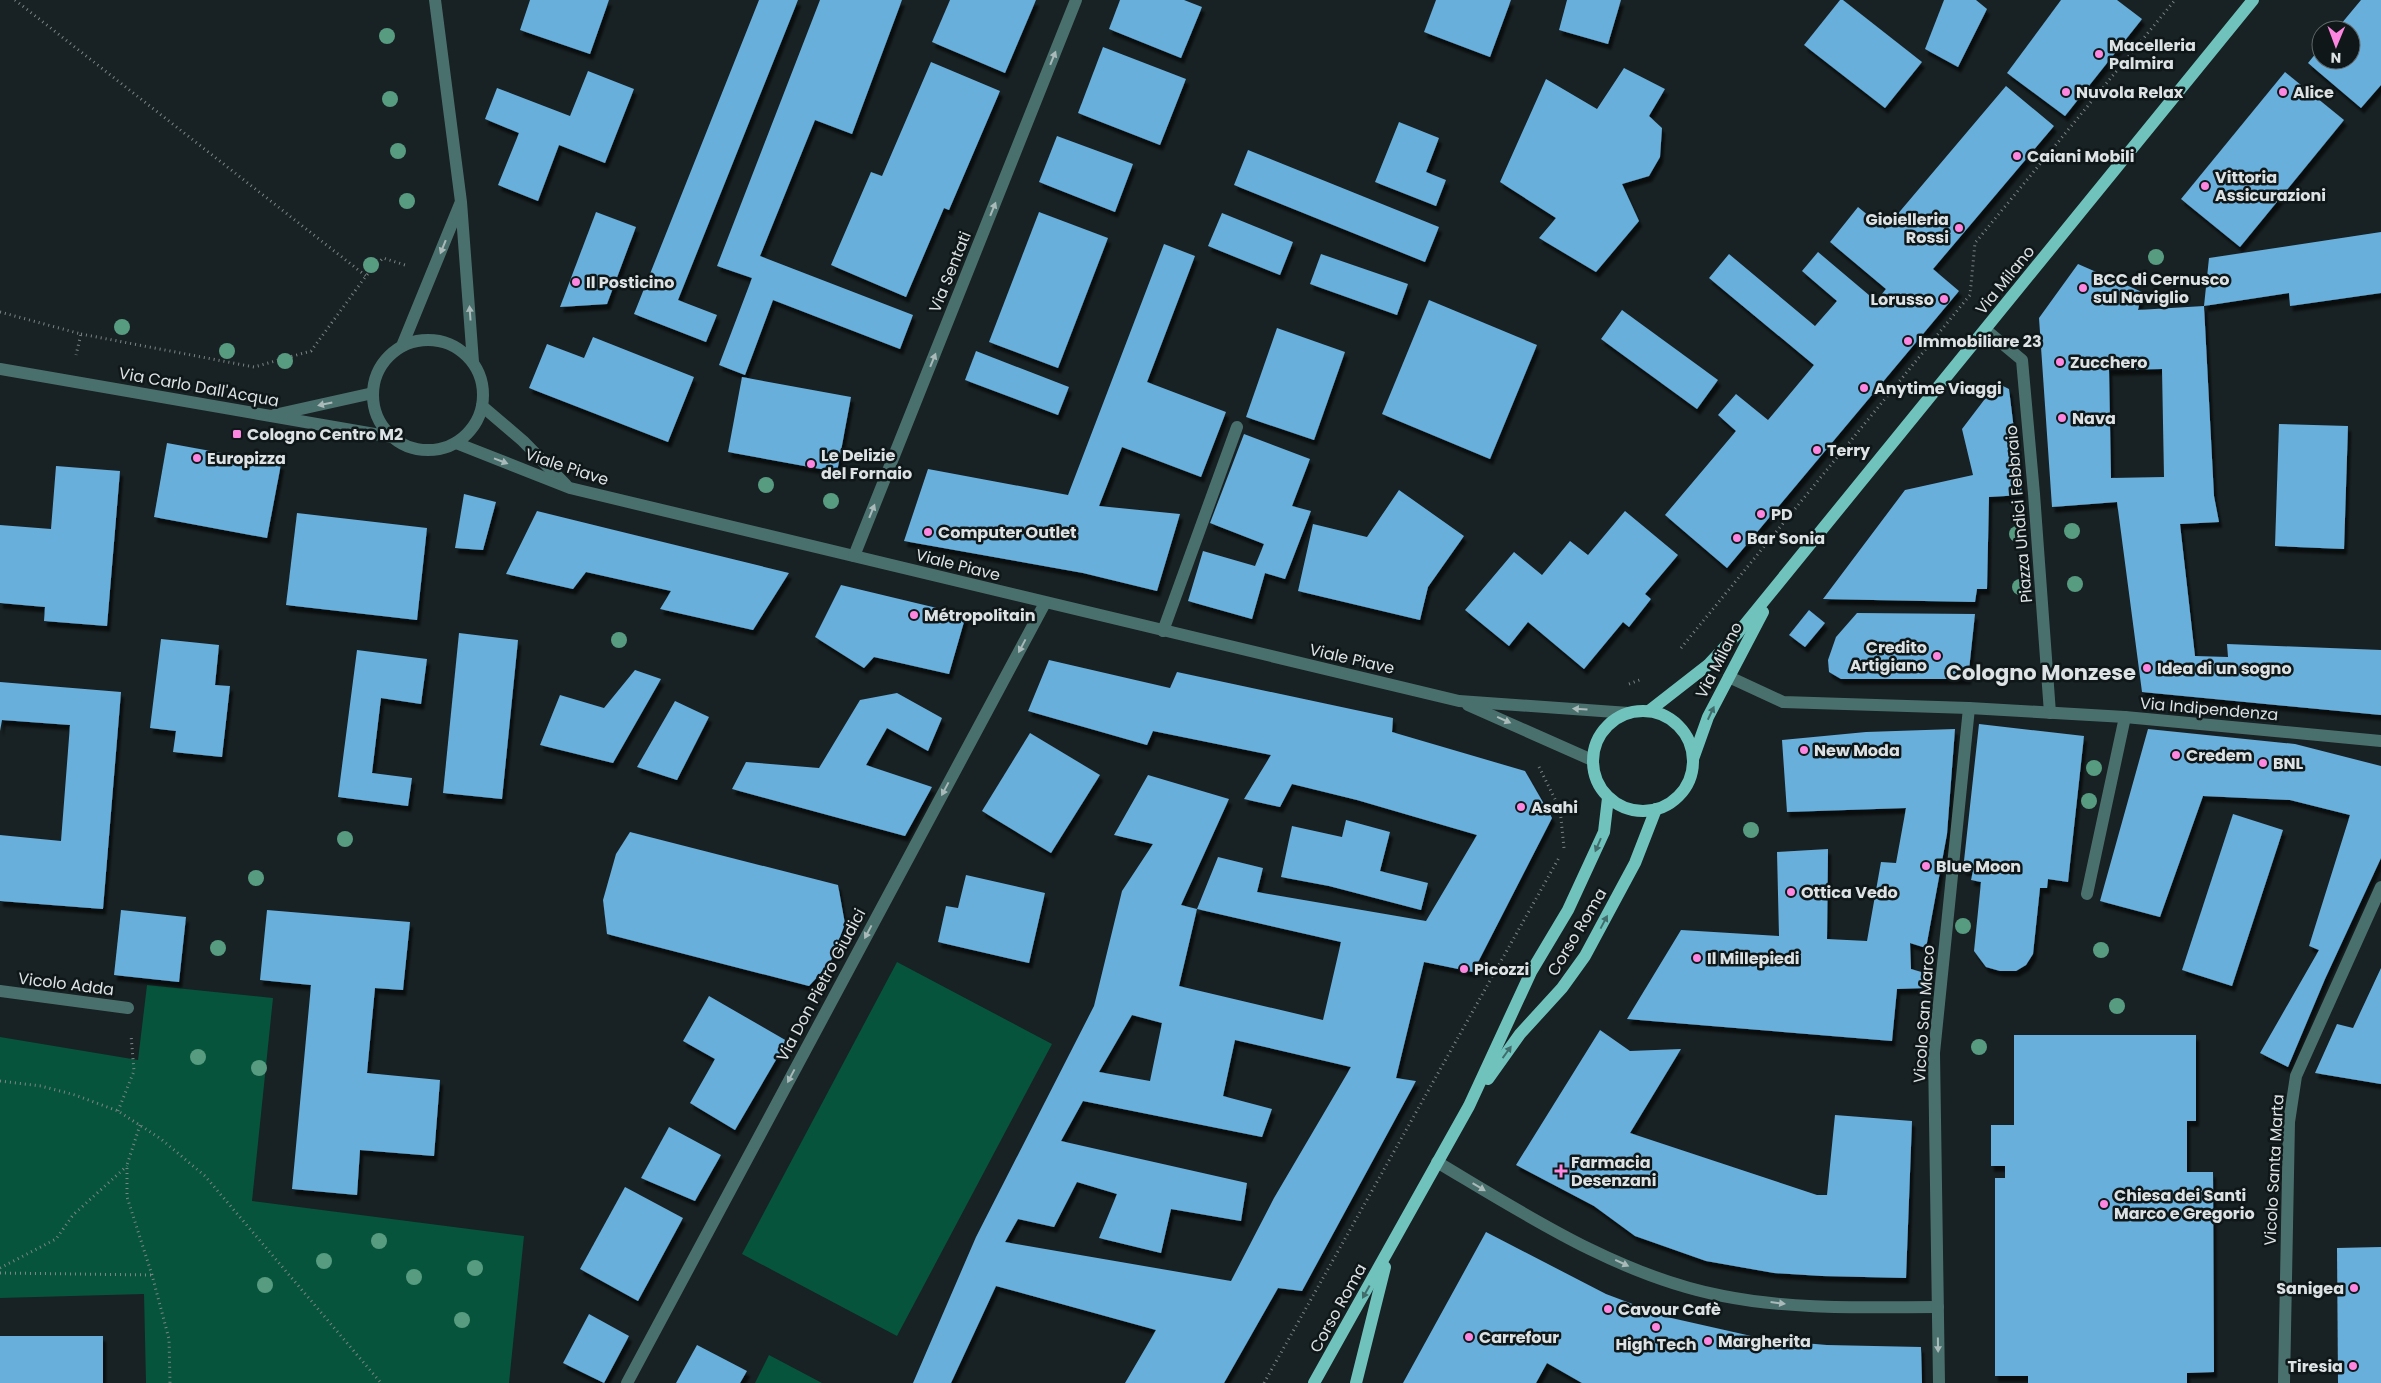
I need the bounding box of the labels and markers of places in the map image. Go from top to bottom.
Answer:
place label: Macelleria Palmira [2109,34,2196,75]
marker: Macelleria Palmira [2093,48,2105,60]
place label: Nuvola Relax [2076,81,2184,104]
place label: Alice [2293,81,2334,104]
marker: Nuvola Relax [2060,86,2072,98]
marker: Alice [2277,86,2289,98]
place label: Caiani Mobili [2027,145,2134,168]
marker: Caiani Mobili [2011,150,2023,162]
place label: Vittoria Assicurazioni [2215,166,2326,207]
marker: Vittoria Assicurazioni [2199,180,2211,192]
place label: Gioielleria Rossi [1866,208,1949,249]
marker: Gioielleria Rossi [1953,222,1965,234]
place label: BCC di Cernusco sul Naviglio [2093,268,2230,309]
place label: Il Posticino [586,271,675,294]
marker: Il Posticino [570,276,582,288]
marker: BCC di Cernusco sul Naviglio [2077,282,2089,294]
place label: Lorusso [1870,288,1934,311]
marker: Lorusso [1938,293,1950,305]
place label: Immobiliare 23 [1918,330,2042,353]
marker: Immobiliare 23 [1902,335,1914,347]
place label: Zucchero [2070,351,2147,374]
marker: Zucchero [2054,356,2066,368]
place label: Anytime Viaggi [1874,377,2002,400]
marker: Anytime Viaggi [1858,382,1870,394]
place label: Nava [2072,407,2116,430]
marker: Nava [2056,412,2068,424]
place label: Cologno Centro M2 [247,423,403,446]
marker: Cologno Centro M2 [231,428,243,440]
place label: Terry [1827,439,1871,462]
place label: Le Delizie del Fornaio [821,444,912,485]
marker: Terry [1811,444,1823,456]
place label: Europizza [207,447,286,470]
marker: Europizza [191,452,203,464]
marker: Le Delizie del Fornaio [805,458,817,470]
place label: PD [1771,503,1793,526]
marker: PD [1755,508,1767,520]
place label: Computer Outlet [938,521,1077,544]
marker: Computer Outlet [922,526,934,538]
place label: Bar Sonia [1747,527,1825,550]
marker: Bar Sonia [1731,532,1743,544]
place label: Métropolitain [924,604,1035,627]
marker: Métropolitain [908,609,920,621]
place label: Credito Artigiano [1850,636,1927,677]
marker: Credito Artigiano [1931,650,1943,662]
place label: Idea di un sogno [2157,657,2292,680]
marker: Idea di un sogno [2141,662,2153,674]
place label: New Moda [1814,739,1900,762]
marker: New Moda [1798,744,1810,756]
place label: Credem [2186,744,2253,767]
marker: Credem [2170,749,2182,761]
place label: BNL [2273,752,2304,775]
marker: BNL [2257,757,2269,769]
place label: Asahi [1531,796,1578,819]
marker: Asahi [1515,801,1527,813]
place label: Blue Moon [1936,855,2021,878]
marker: Blue Moon [1920,860,1932,872]
place label: Ottica Vedo [1801,881,1898,904]
marker: Ottica Vedo [1785,886,1797,898]
place label: Il Millepiedi [1707,947,1800,970]
marker: Il Millepiedi [1691,952,1703,964]
place label: Picozzi [1474,958,1529,981]
marker: Picozzi [1458,963,1470,975]
place label: Farmacia Desenzani [1571,1151,1656,1192]
marker: Farmacia Desenzani [1555,1165,1567,1177]
place label: Chiesa dei Santi Marco e Gregorio [2114,1184,2255,1225]
marker: Chiesa dei Santi Marco e Gregorio [2098,1198,2110,1210]
place label: Sanigea [2276,1277,2344,1300]
marker: Sanigea [2348,1282,2360,1294]
place label: Cavour Cafè [1618,1298,1721,1321]
marker: Cavour Cafè [1602,1303,1614,1315]
marker: High Tech [1650,1321,1662,1333]
place label: Carrefour [1479,1326,1559,1349]
place label: Margherita [1718,1330,1811,1353]
marker: Carrefour [1463,1331,1475,1343]
place label: High Tech [1615,1333,1697,1356]
marker: Margherita [1702,1335,1714,1347]
place label: Tiresia [2288,1355,2343,1378]
marker: Tiresia [2347,1360,2359,1372]

